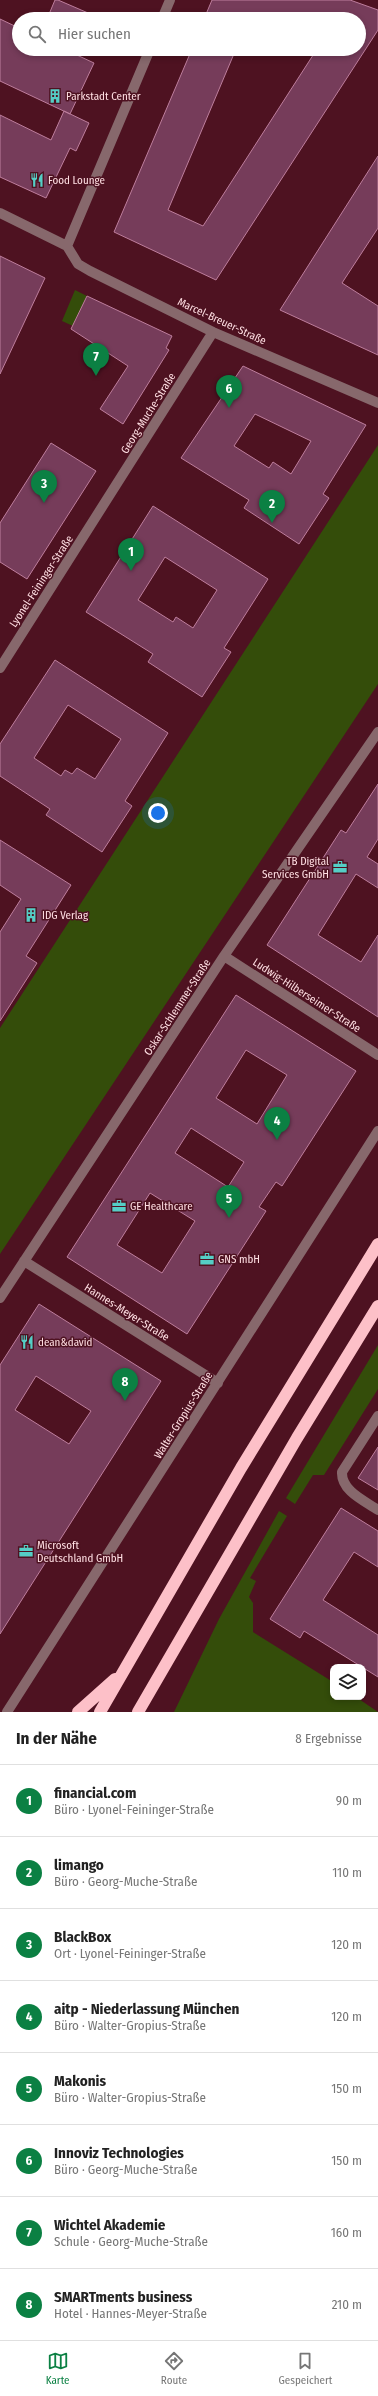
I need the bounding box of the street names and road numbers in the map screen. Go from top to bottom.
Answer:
street label: Marcel-Breuer-Straße [176,295,268,348]
street label: Georg-Muche-Straße [118,371,179,456]
street label: Lyonel-Feininger-Straße [7,533,76,630]
street label: Ludwig-Hilberseimer-Straße [250,956,363,1035]
street label: Oskar-Schlemmer-Straße [141,957,213,1058]
street label: Hannes-Meyer-Straße [82,1281,172,1344]
street label: Walter-Gropius-Straße [151,1369,215,1461]

